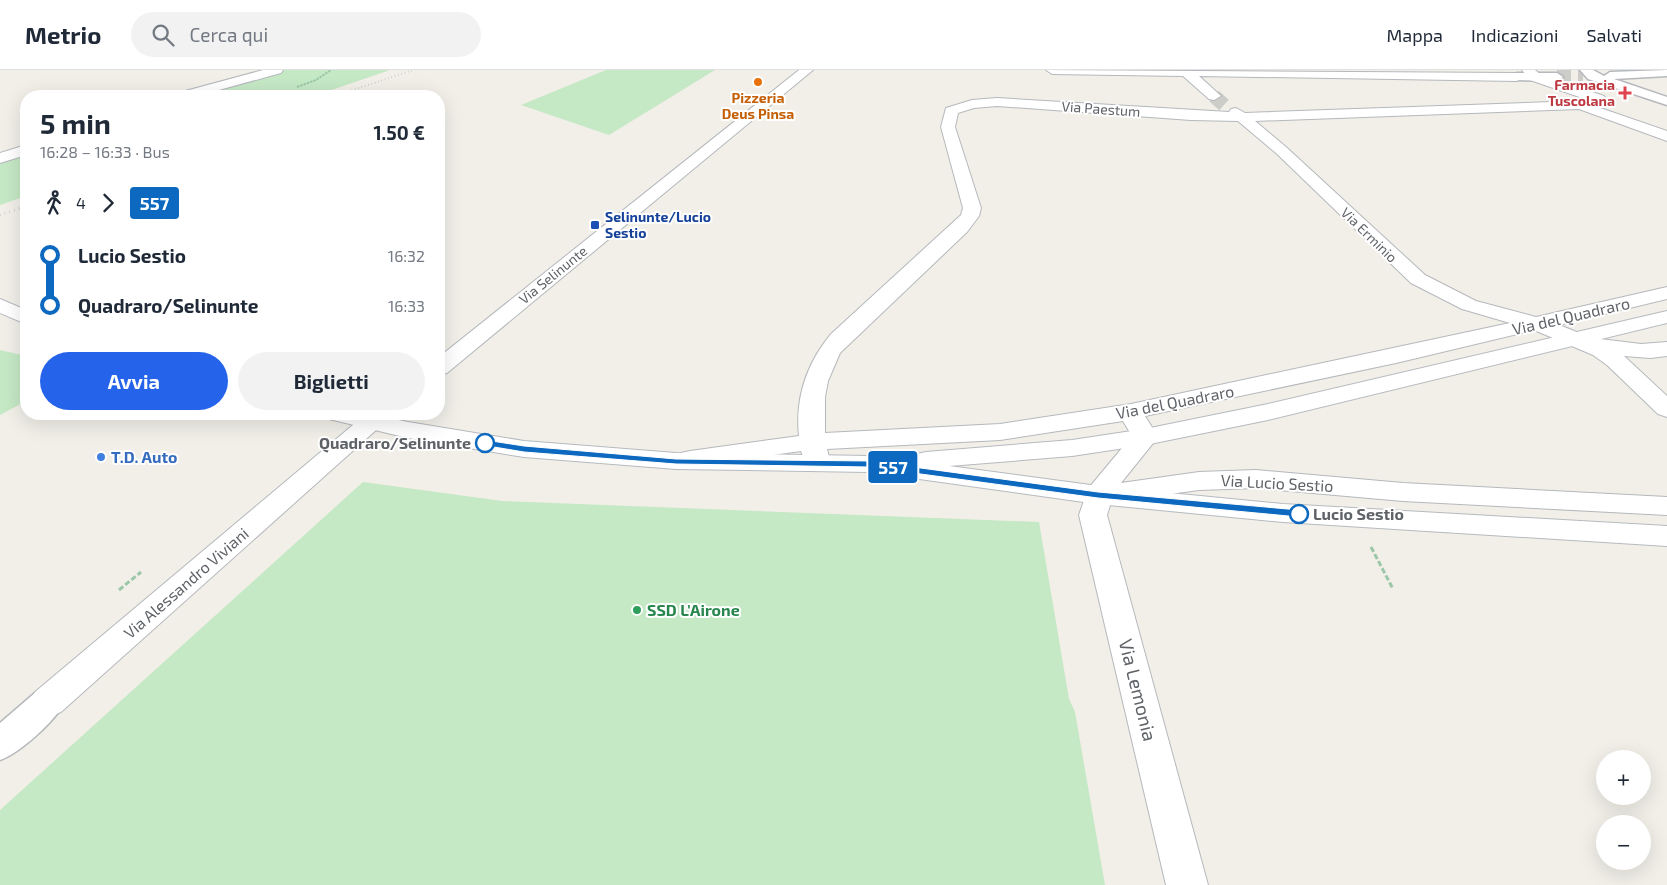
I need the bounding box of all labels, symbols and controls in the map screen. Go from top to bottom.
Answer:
search box [131,12,481,57]
text: Metrio [25,20,101,49]
icon: search [149,21,177,49]
text: Cerca qui [189,23,268,46]
text: Mappa [1387,24,1443,46]
text: Indicazioni [1471,24,1558,46]
text: Salvati [1586,24,1642,46]
marker: Pizzeria Deus Pinsa [752,76,764,88]
place label: Farmacia Tuscolana [1548,76,1615,109]
marker: Farmacia Tuscolana [1619,87,1631,99]
place label: Pizzeria Deus Pinsa [722,89,794,122]
street label: Via Paestum [1061,97,1141,120]
text: 5 min [40,106,111,140]
text: 1.50 € [373,121,425,144]
text: 16:28 – 16:33 · Bus [40,142,170,161]
icon: walk [40,189,68,217]
icon: forward [94,189,122,217]
text: 557 [140,192,169,214]
text: 4 [76,193,86,212]
street label: Via Erminio [1338,204,1401,266]
place label: Selinunte/Lucio Sestio [605,208,711,241]
marker: Selinunte/Lucio Sestio [589,219,601,231]
street label: Via Selinunte [515,242,590,307]
text: Lucio Sestio [78,244,186,267]
text: 16:32 [388,246,425,265]
street label: Via del Quadraro [1510,293,1632,339]
text: Quadraro/Selinunte [78,294,259,317]
text: 16:33 [388,296,425,315]
button: Avvia [40,352,228,410]
button: Biglietti [238,352,425,410]
street label: Via del Quadraro [1114,381,1236,423]
place label: Quadraro/Selinunte [319,433,471,453]
marker: Quadraro/Selinunte [475,433,495,453]
place label: T.D. Auto [111,447,178,466]
marker: T.D. Auto [95,451,107,463]
line badge: 557 [864,451,922,483]
text: 557 [878,456,908,478]
street label: Via Lucio Sestio [1220,470,1334,495]
marker: Lucio Sestio [1289,504,1309,524]
place label: Lucio Sestio [1313,504,1404,523]
street label: Via Alessandro Viviani [119,523,252,642]
place label: SSD L'Airone [647,600,740,619]
marker: SSD L'Airone [631,604,643,616]
street label: Via Lemonia [1115,636,1162,743]
map controls [1596,750,1651,870]
button: + [1596,750,1651,805]
button: − [1596,815,1651,870]

